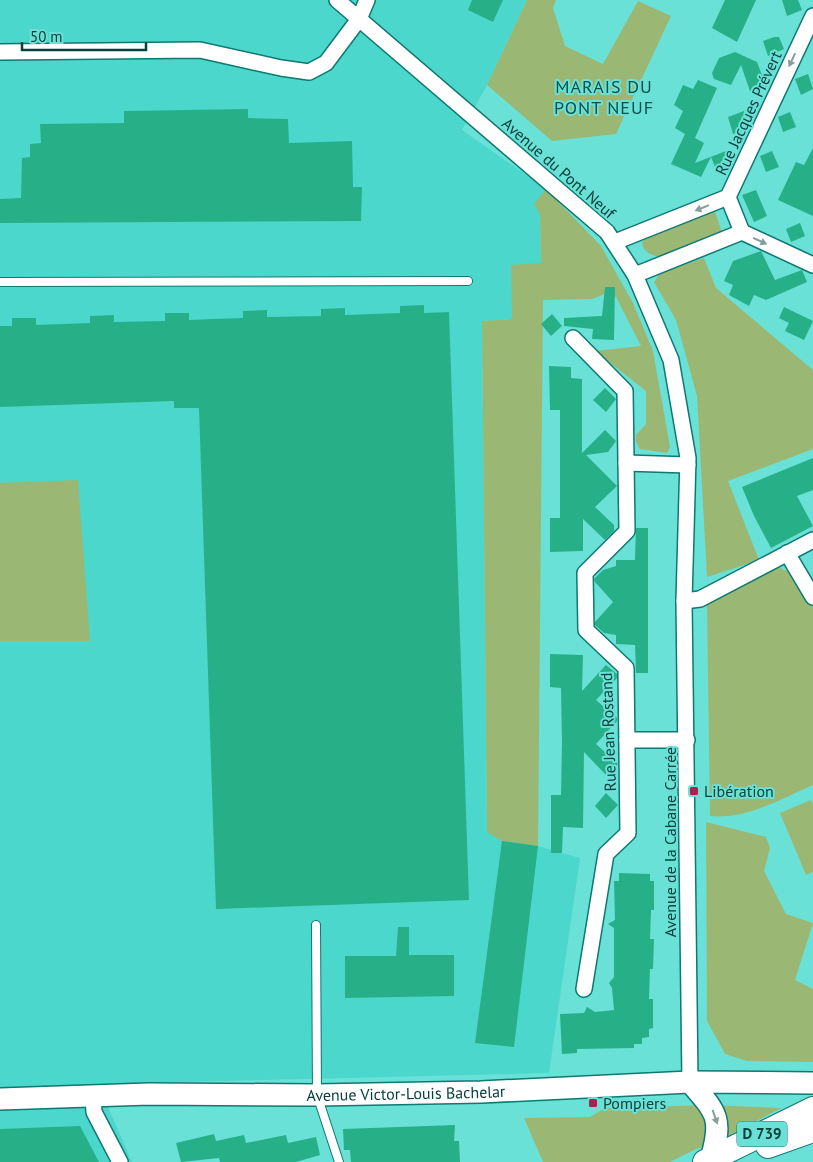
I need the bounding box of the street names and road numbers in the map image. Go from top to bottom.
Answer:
street label: Rue Jacques Prévert [710,47,786,178]
street label: Avenue du Pont Neuf [498,113,620,223]
street label: Rue Jean Rostand [596,672,620,792]
street label: Avenue de la Cabane Carrée [660,747,680,937]
street label: Avenue Victor-Louis Bachelar [306,1081,506,1105]
road number: D 739 [737,1122,787,1146]

